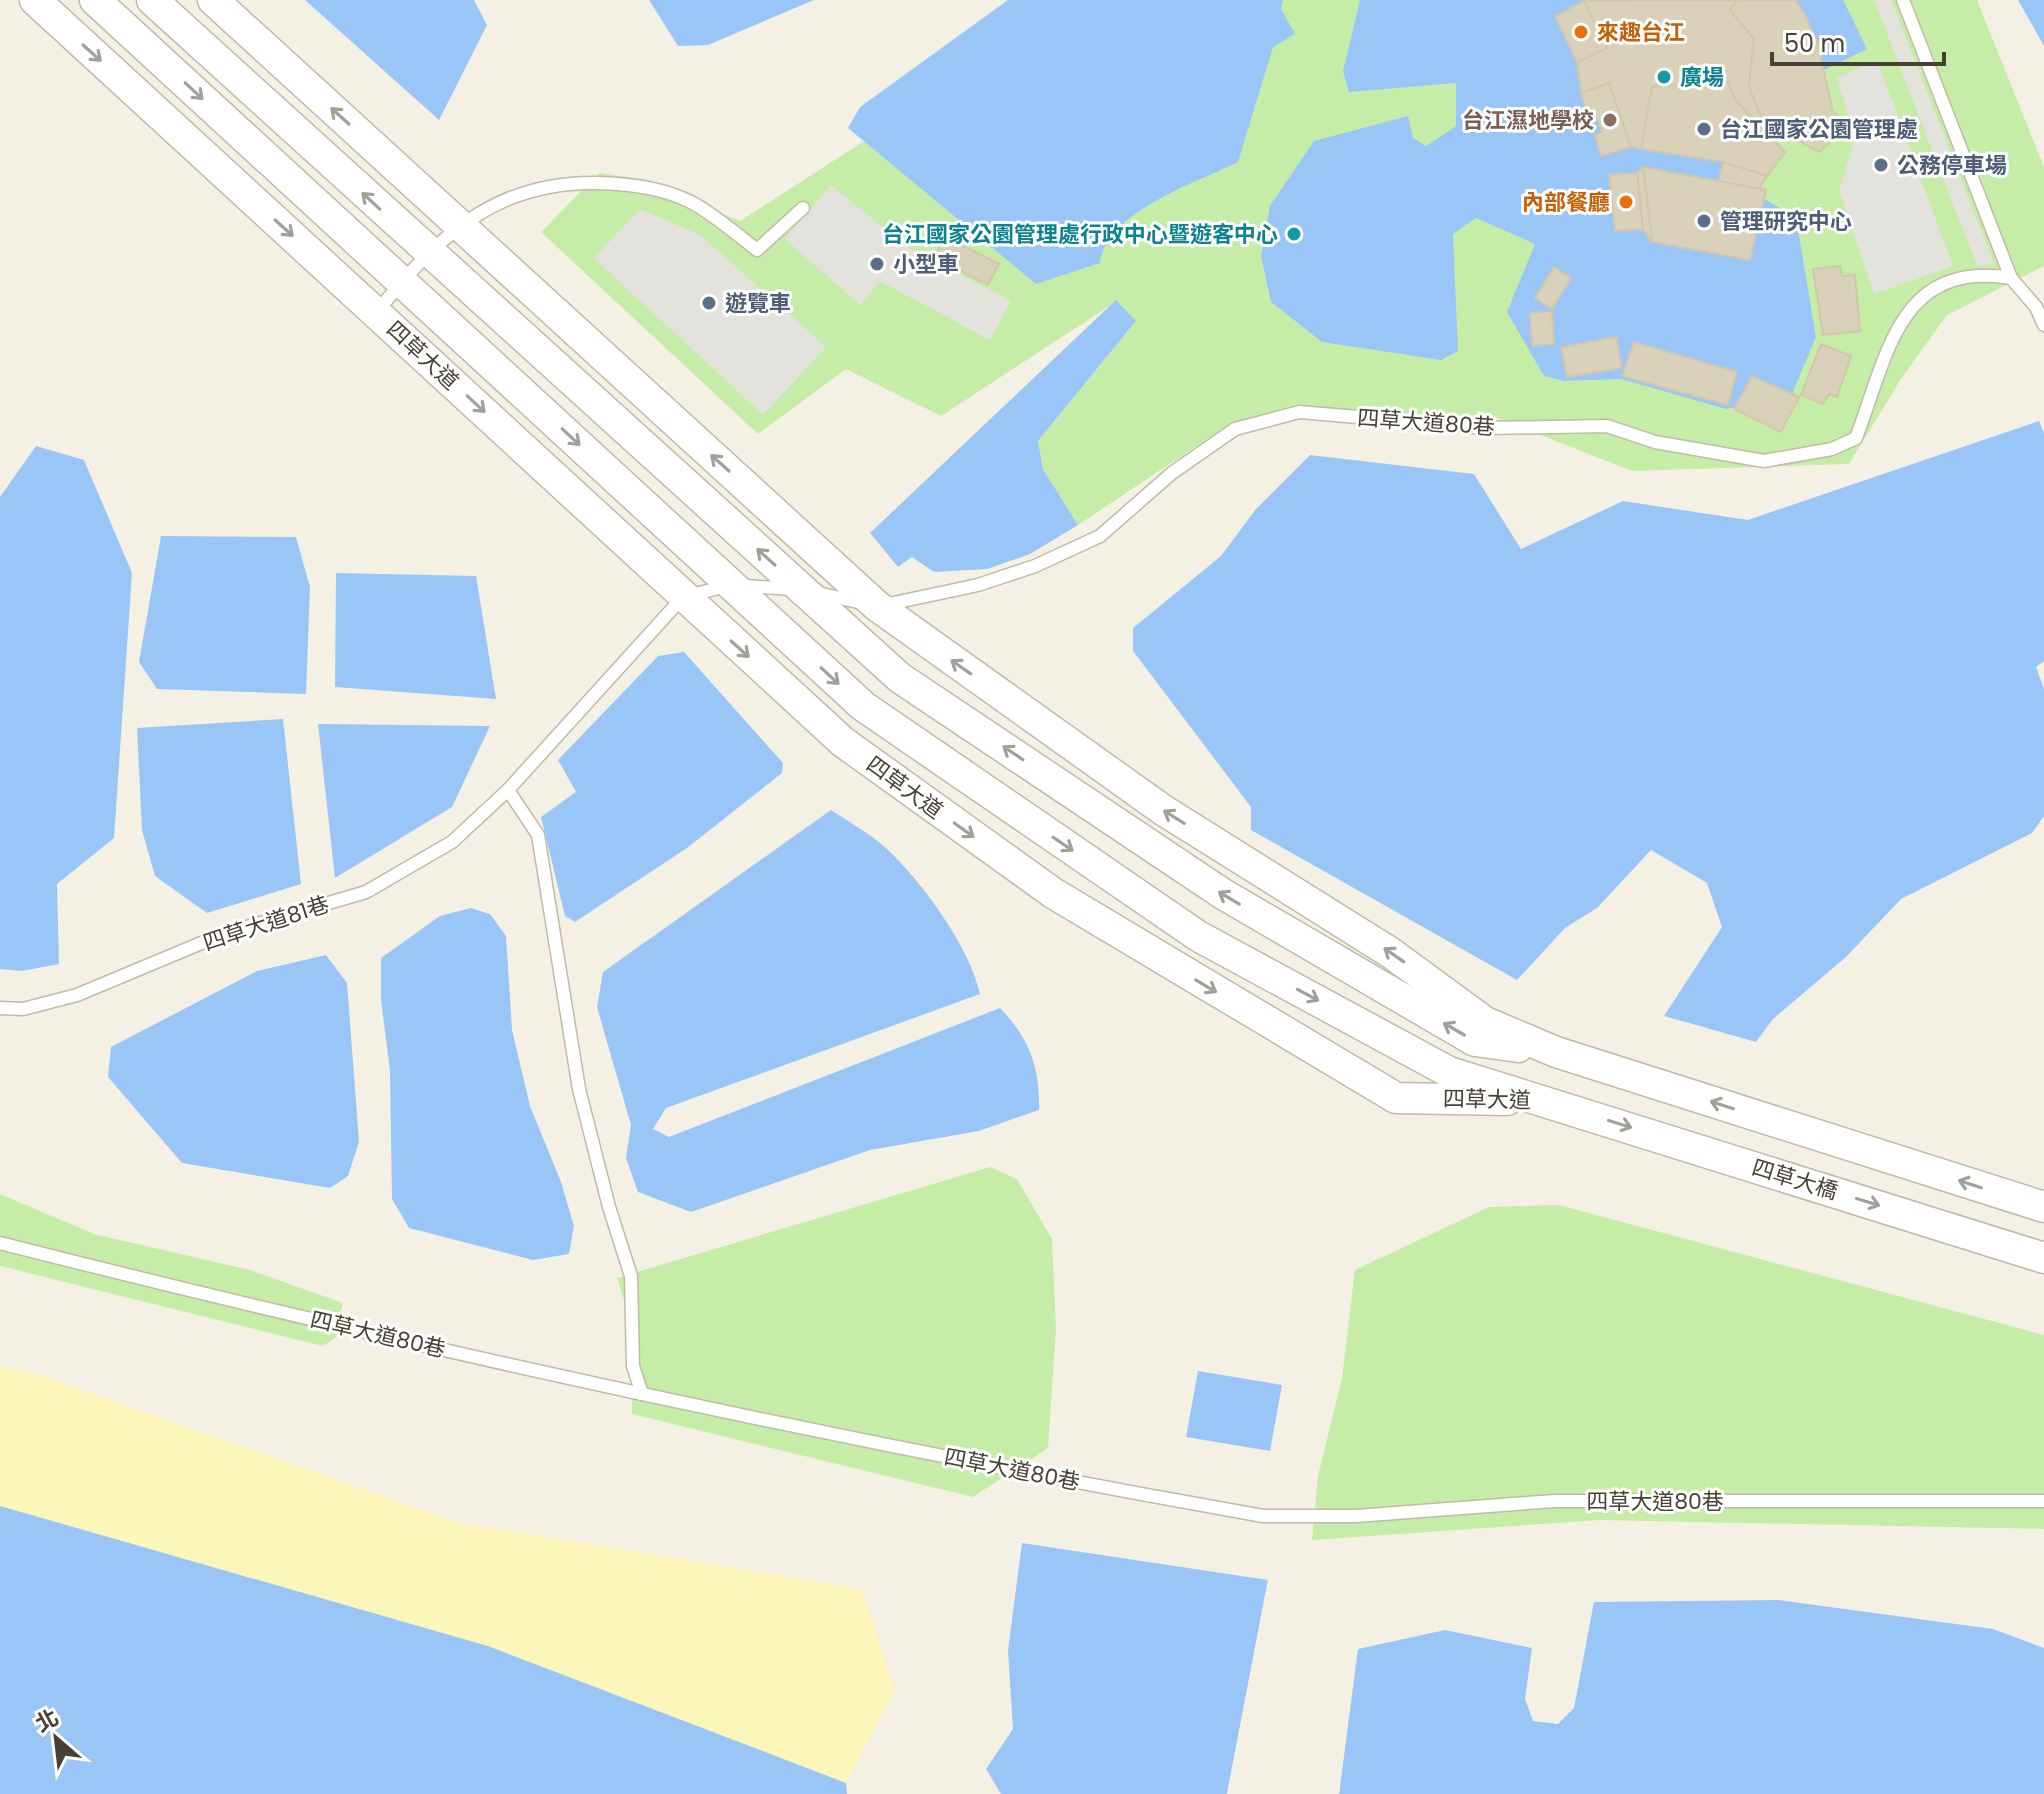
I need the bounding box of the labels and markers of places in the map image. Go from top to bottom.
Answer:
place label: 來趣台江 [1597,17,1685,48]
marker: 來趣台江 [1572,23,1590,41]
place label: 廣場 [1680,62,1724,93]
marker: 廣場 [1655,68,1673,86]
place label: 台江濕地學校 [1462,105,1594,136]
marker: 台江濕地學校 [1601,111,1619,129]
place label: 台江國家公園管理處 [1720,114,1918,145]
marker: 台江國家公園管理處 [1695,120,1713,138]
place label: 公務停車場 [1897,150,2007,181]
marker: 公務停車場 [1872,156,1890,174]
place label: 內部餐廳 [1522,187,1610,218]
marker: 內部餐廳 [1617,193,1635,211]
place label: 管理研究中心 [1720,206,1852,237]
marker: 管理研究中心 [1695,212,1713,230]
place label: 台江國家公園管理處行政中心暨遊客中心 [882,219,1278,250]
marker: 台江國家公園管理處行政中心暨遊客中心 [1285,225,1303,243]
place label: 小型車 [893,249,959,280]
marker: 小型車 [868,255,886,273]
place label: 遊覽車 [725,288,791,319]
marker: 遊覽車 [700,294,718,312]

